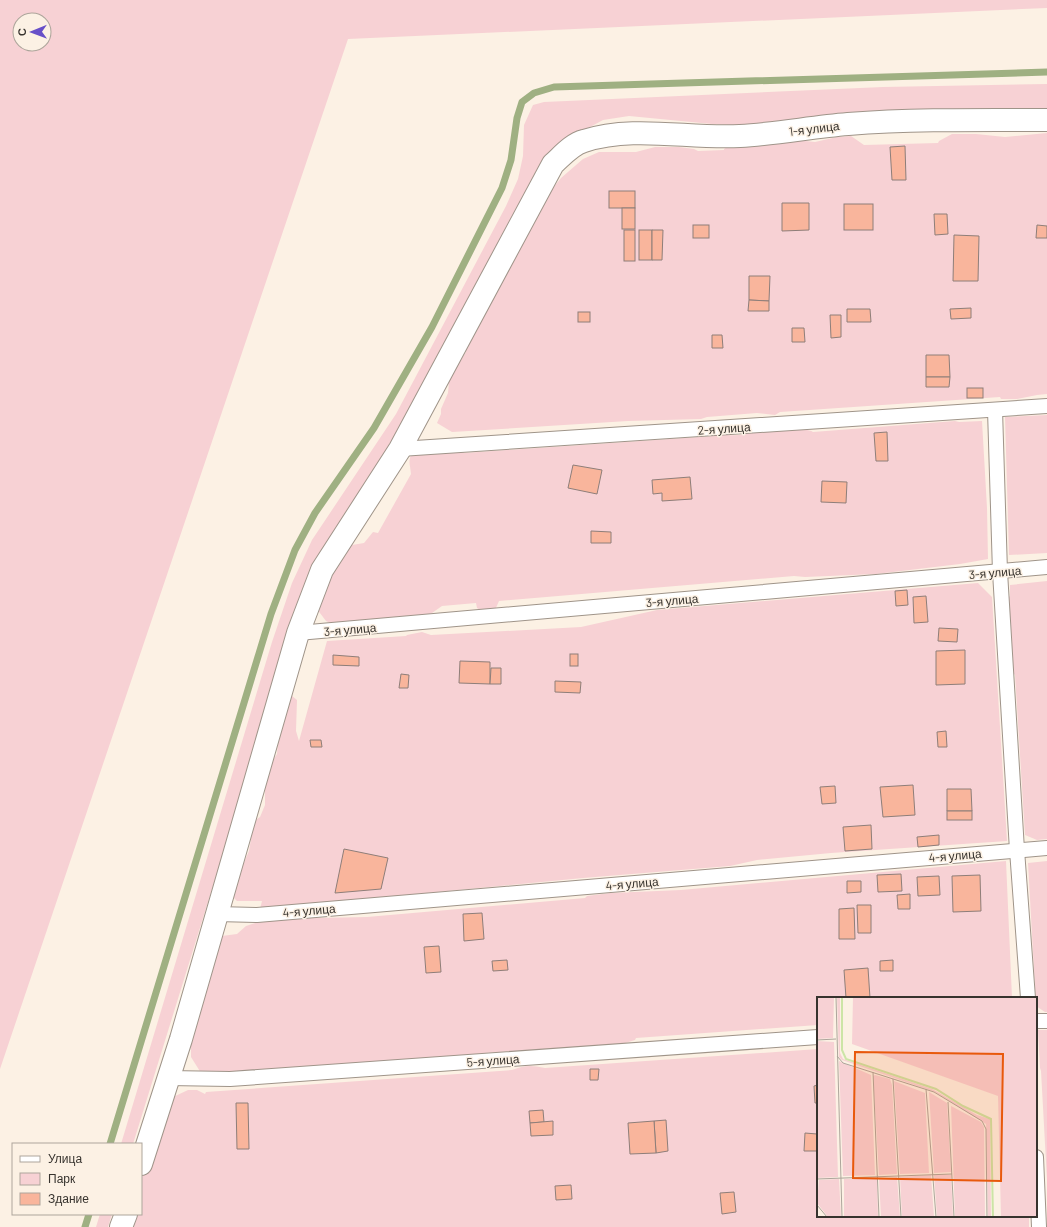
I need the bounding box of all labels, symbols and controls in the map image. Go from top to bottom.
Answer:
north arrow [12,12,52,52]
text: С [15,28,28,36]
street label: 1-я улица [788,118,841,139]
street label: 2-я улица [697,419,751,438]
street label: 3-я улица [968,563,1022,582]
street label: 3-я улица [645,591,699,610]
street label: 3-я улица [323,620,377,639]
street label: 4-я улица [928,846,983,865]
street label: 4-я улица [605,874,660,893]
street label: 4-я улица [282,901,337,920]
inset map [817,997,1037,1217]
street label: 5-я улица [466,1051,520,1070]
legend [12,1143,142,1215]
text: Улица [48,1151,82,1166]
text: Парк [48,1171,76,1186]
text: Здание [48,1191,89,1206]

